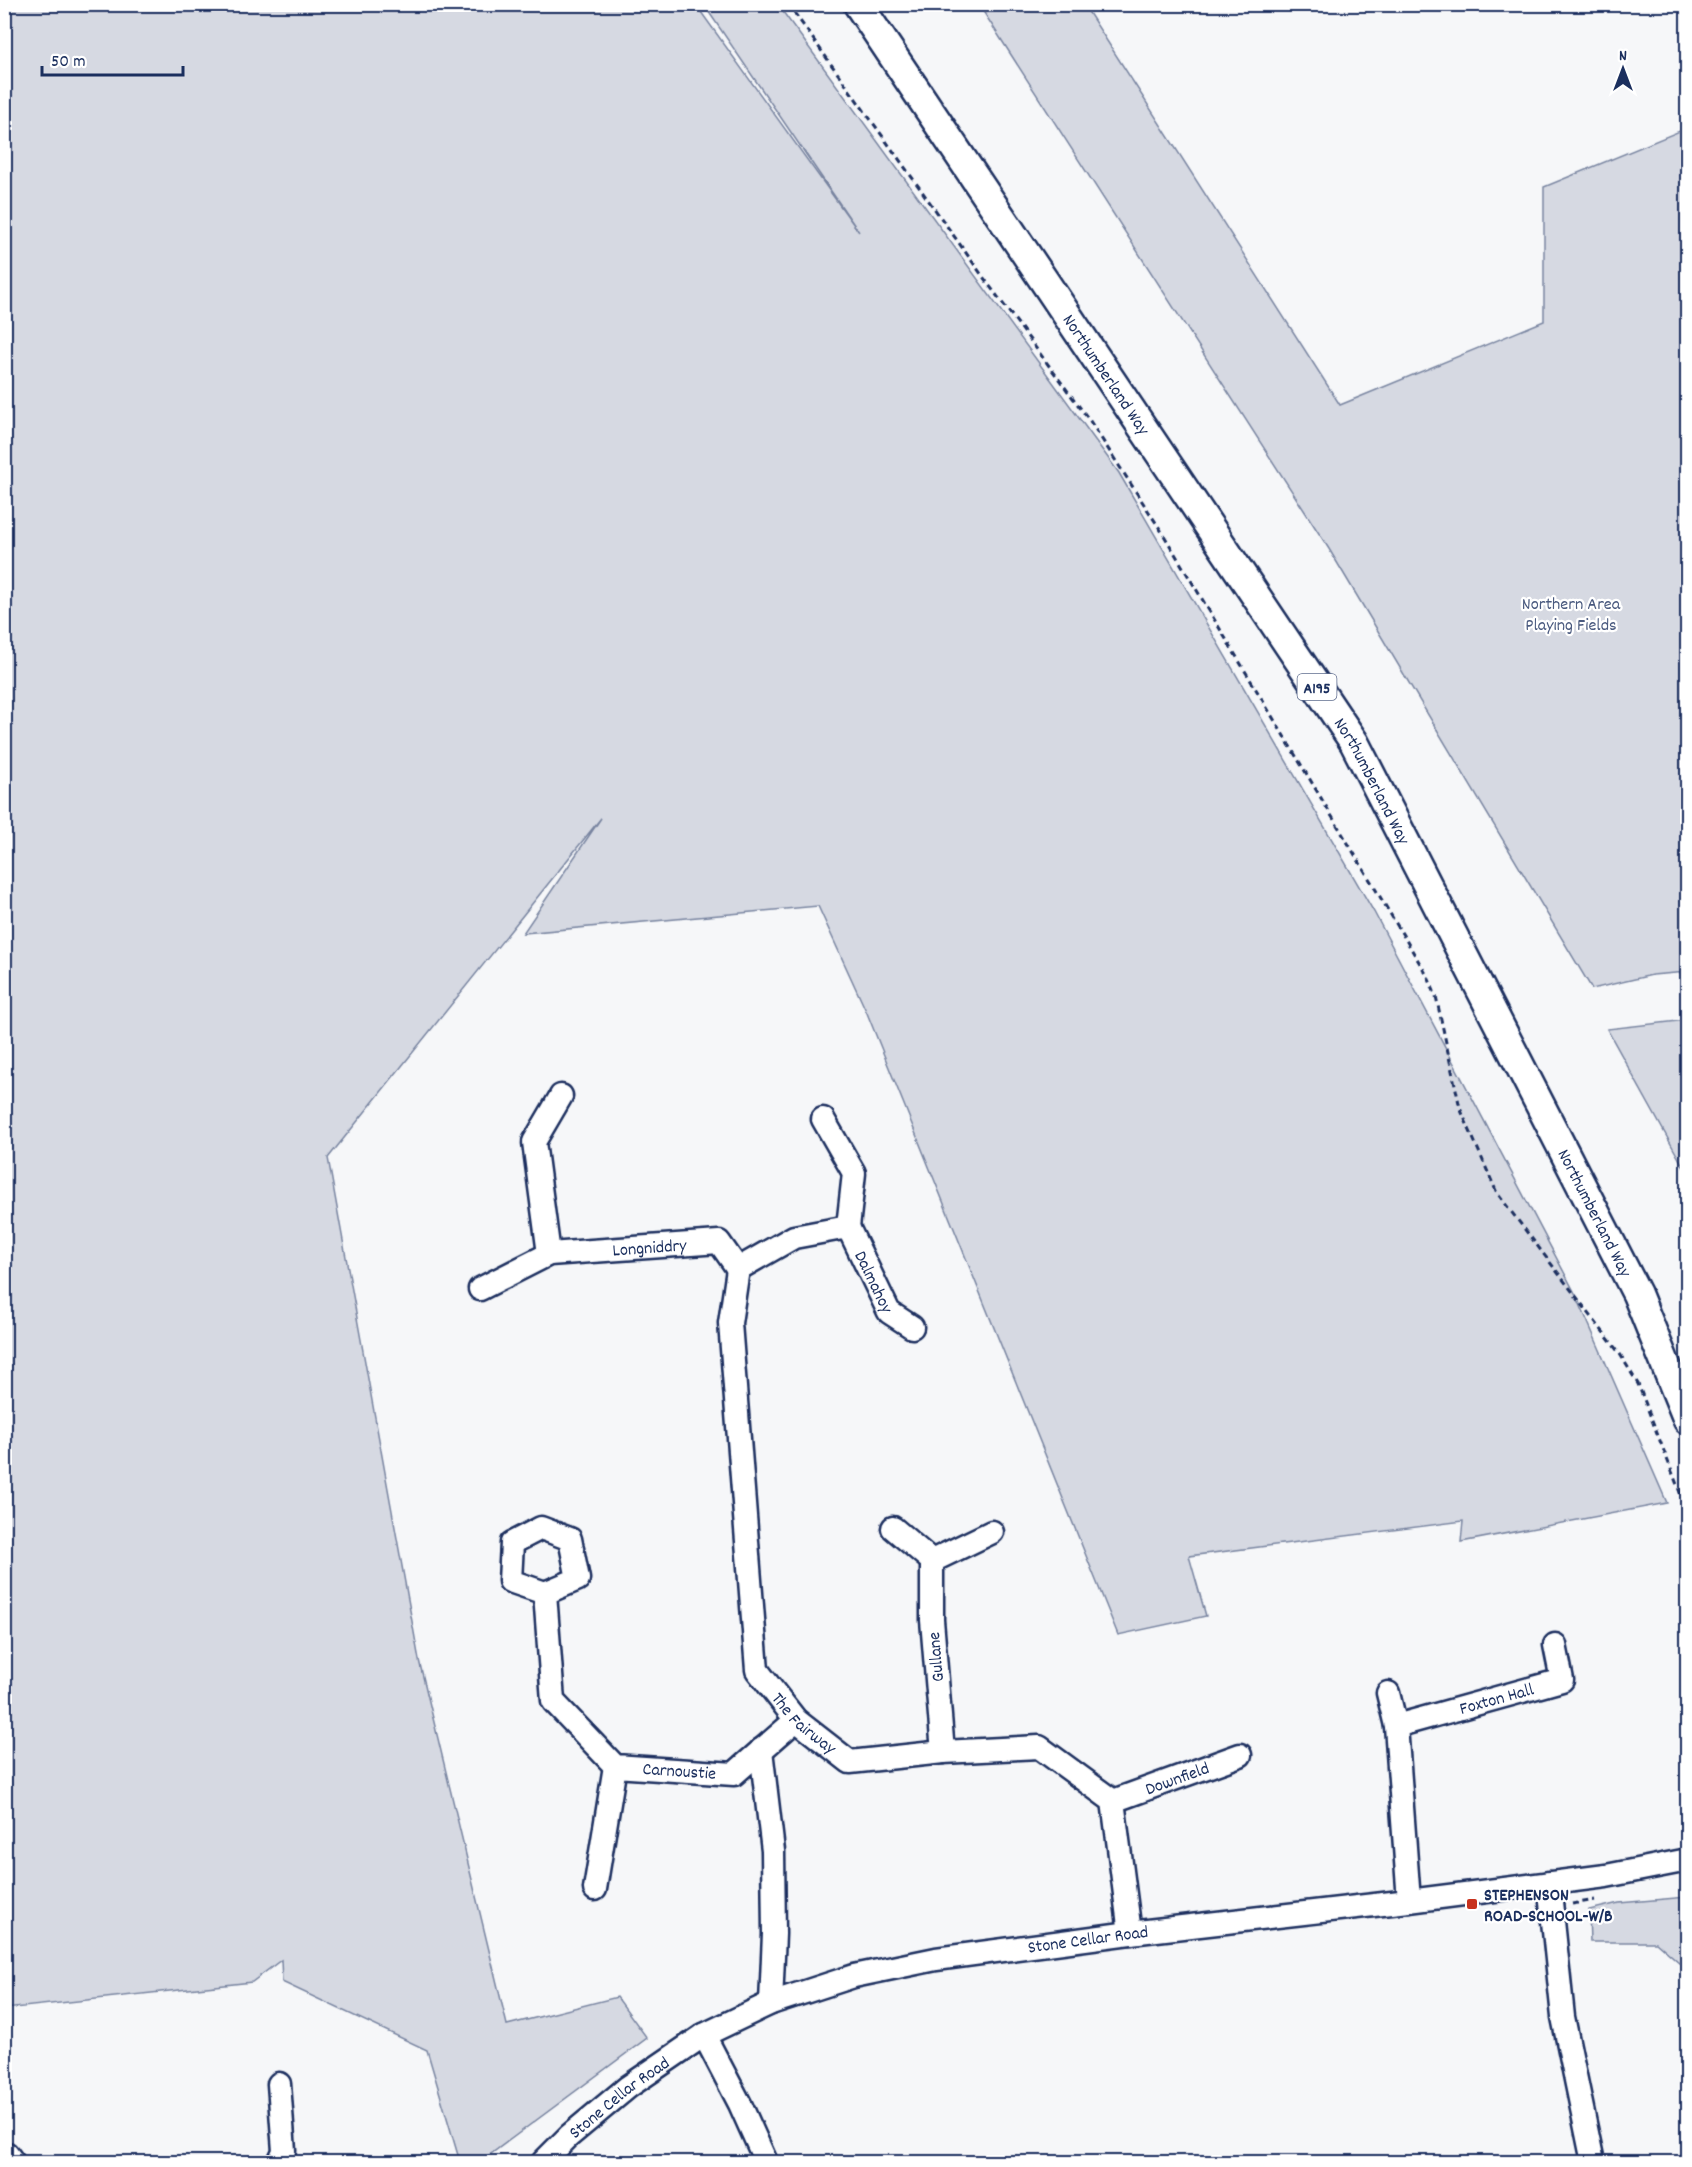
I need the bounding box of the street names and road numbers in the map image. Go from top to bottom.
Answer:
street label: Northumberland Way [1055,310,1155,442]
road number: A195 [1298,674,1336,700]
street label: Northumberland Way [1326,714,1415,850]
street label: Northumberland Way [1550,1145,1637,1283]
street label: Longniddry [612,1234,688,1264]
street label: Dalmahoy [846,1247,898,1319]
street label: Gullane [923,1631,952,1683]
street label: Foxton Hall [1457,1678,1538,1723]
street label: The Fairway [764,1688,841,1762]
street label: Downfield [1142,1757,1213,1803]
street label: Carnoustie [642,1758,717,1788]
street label: Stone Cellar Road [1026,1921,1150,1962]
street label: Stone Cellar Road [565,2052,675,2146]

